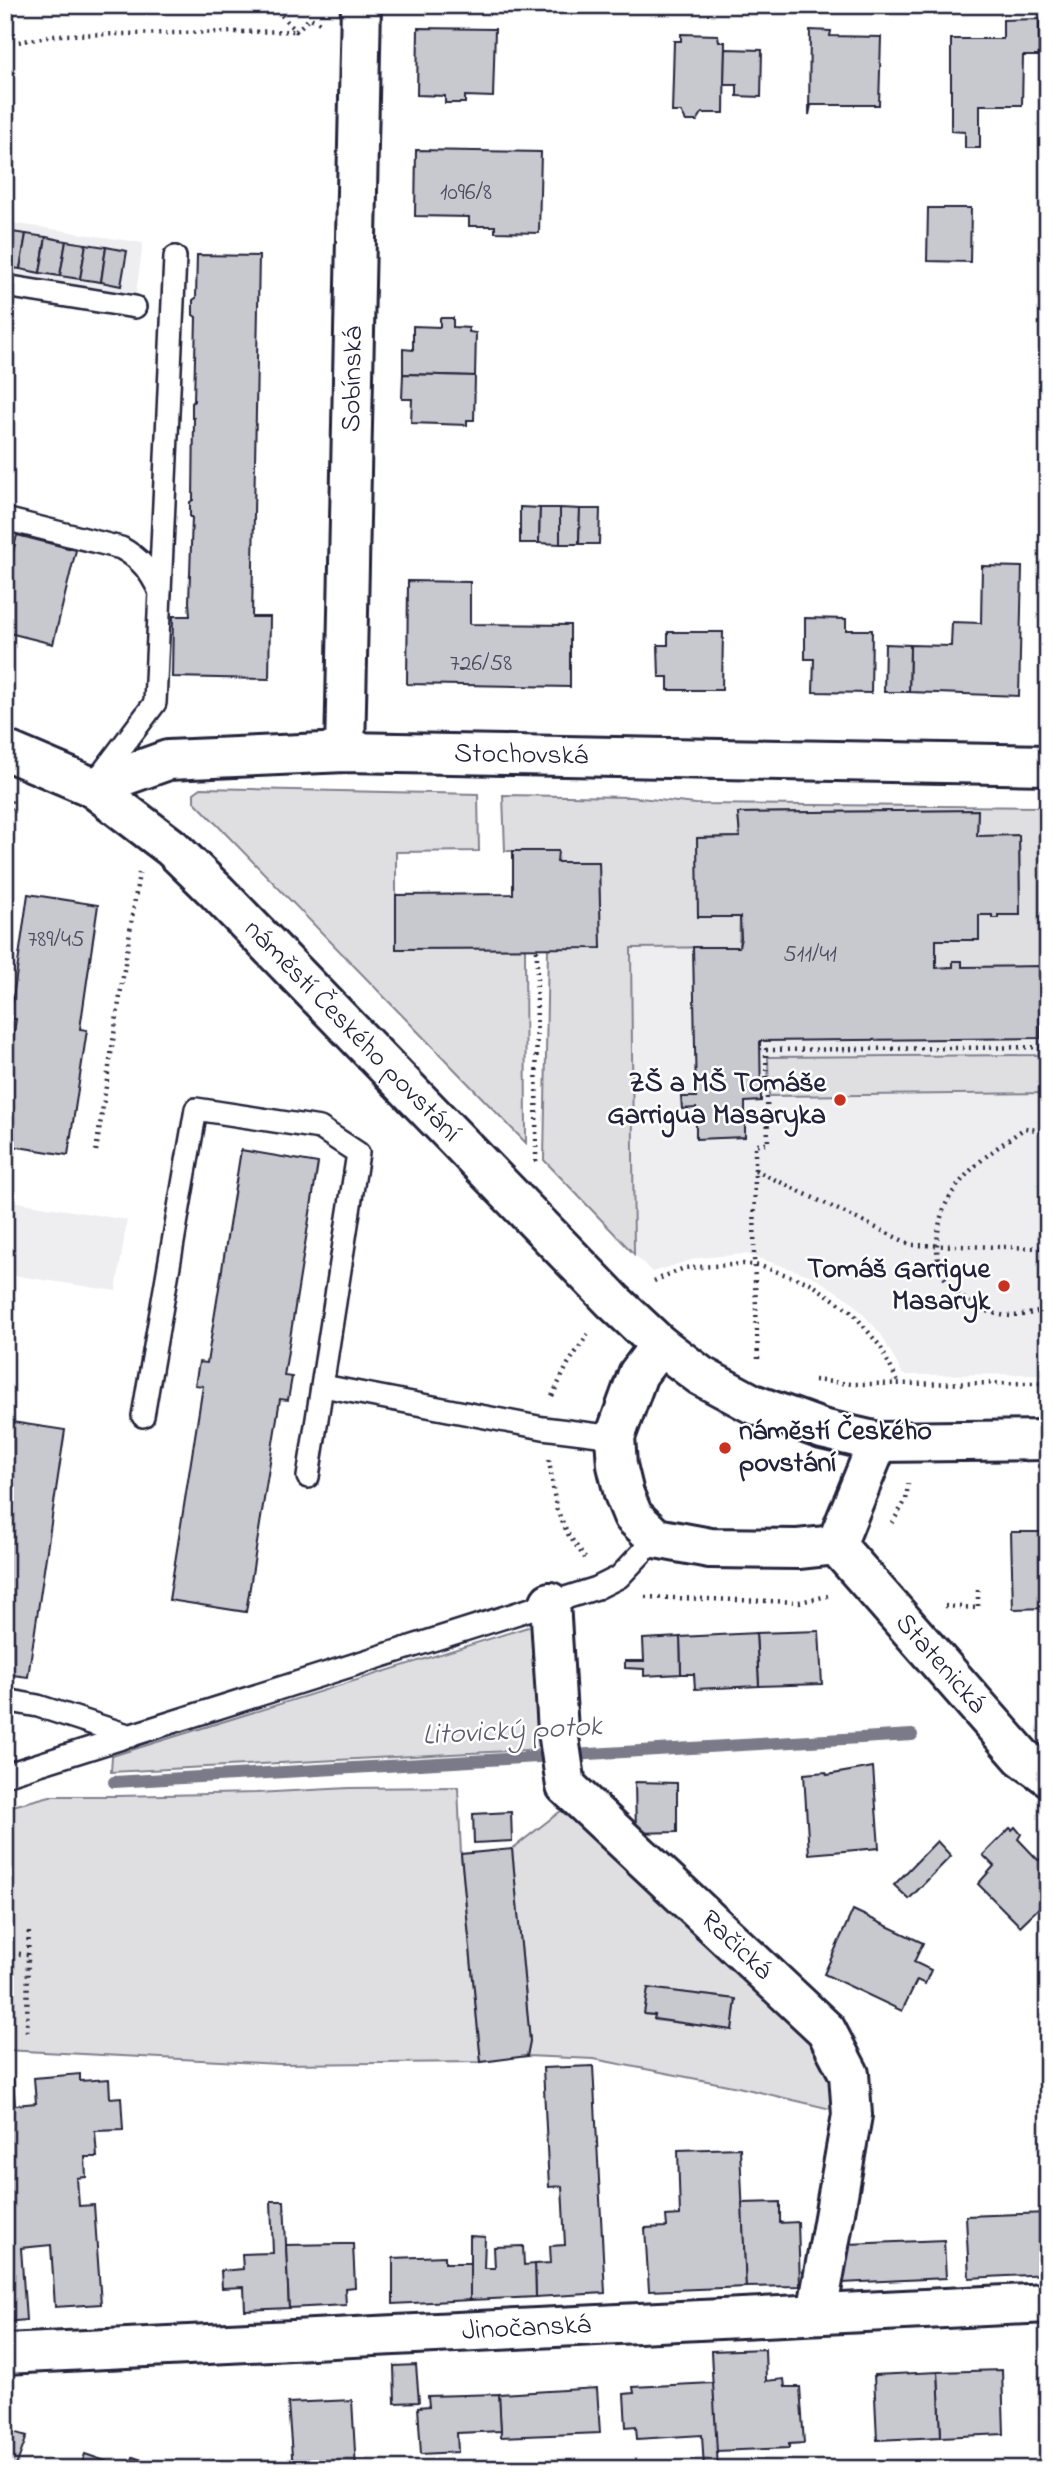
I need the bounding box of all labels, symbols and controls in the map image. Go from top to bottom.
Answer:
house number: 1096/8 [440,176,492,211]
street label: Sobínská [331,326,375,433]
house number: 726/58 [450,647,512,682]
street label: Stochovská [454,734,588,777]
street label: náměstí Českého povstání [234,910,470,1152]
house number: 789/45 [27,923,85,958]
house number: 511/41 [783,938,837,973]
place label: ZŠ a MŠ Tomáše Garrigua Masaryka [607,1064,827,1138]
marker: ZŠ a MŠ Tomáše Garrigua Masaryka [832,1092,848,1108]
place label: Tomáš Garrigue Masaryk [807,1250,991,1323]
marker: Tomáš Garrigue Masaryk [996,1278,1012,1294]
place label: náměstí Českého povstání [739,1412,932,1485]
marker: náměstí Českého povstání [717,1440,733,1456]
street label: Statenická [884,1604,996,1723]
water label: Litovický potok [421,1705,605,1759]
street label: Račická [690,1901,782,1990]
street label: Jinočanská [461,2305,592,2352]

